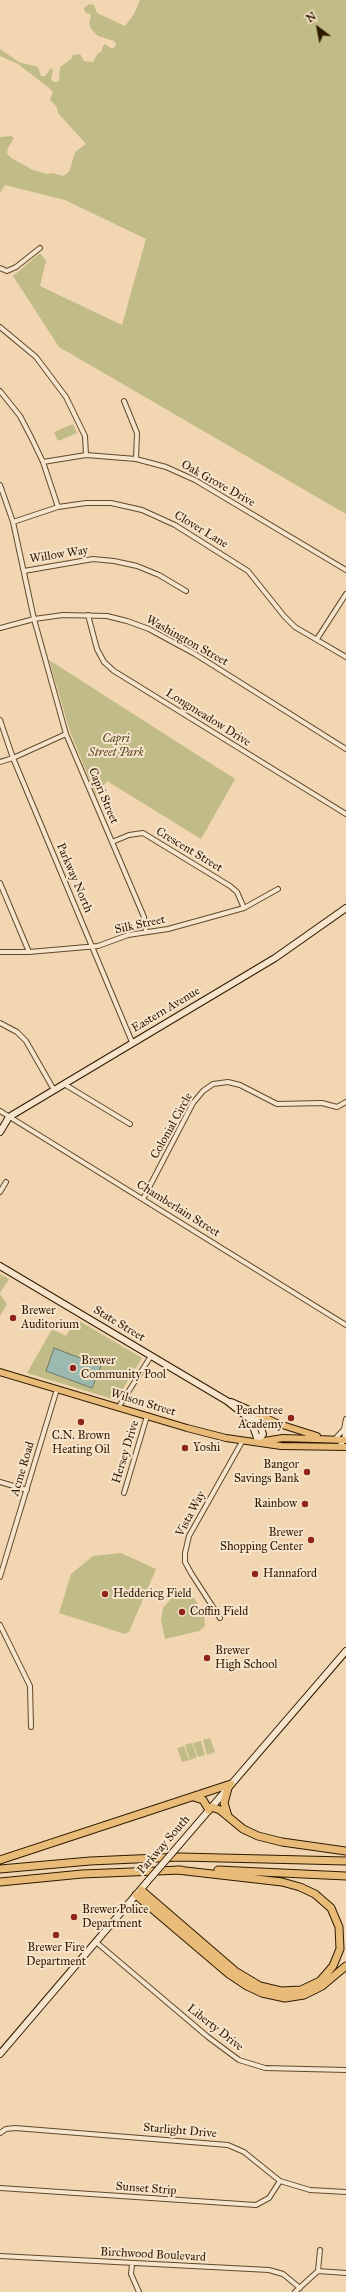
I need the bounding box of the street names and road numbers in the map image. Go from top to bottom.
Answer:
street label: Oak Grove Drive [178,458,258,510]
street label: Clover Lane [171,508,231,552]
street label: Willow Way [29,543,89,567]
street label: Washington Street [143,612,231,670]
street label: Longmeadow Drive [163,686,253,750]
street label: Capri Street [85,766,121,826]
street label: Crescent Street [153,824,225,876]
street label: Parkway North [53,841,95,915]
street label: Silk Street [113,913,167,937]
street label: Eastern Avenue [129,984,203,1036]
street label: Colonial Circle [148,1090,196,1162]
street label: Chamberlain Street [134,1178,222,1240]
street label: State Street [90,1303,148,1345]
street label: Wilson Street [109,1386,177,1420]
street label: Hersey Drive [110,1419,142,1485]
street label: Acme Road [8,1440,38,1498]
street label: Vista Way [173,1489,209,1539]
street label: Parkway South [135,1813,193,1877]
street label: Liberty Drive [184,2002,246,2054]
street label: Starlight Drive [143,2121,217,2141]
street label: Sunset Strip [115,2180,177,2198]
street label: Birchwood Boulevard [100,2245,206,2265]

